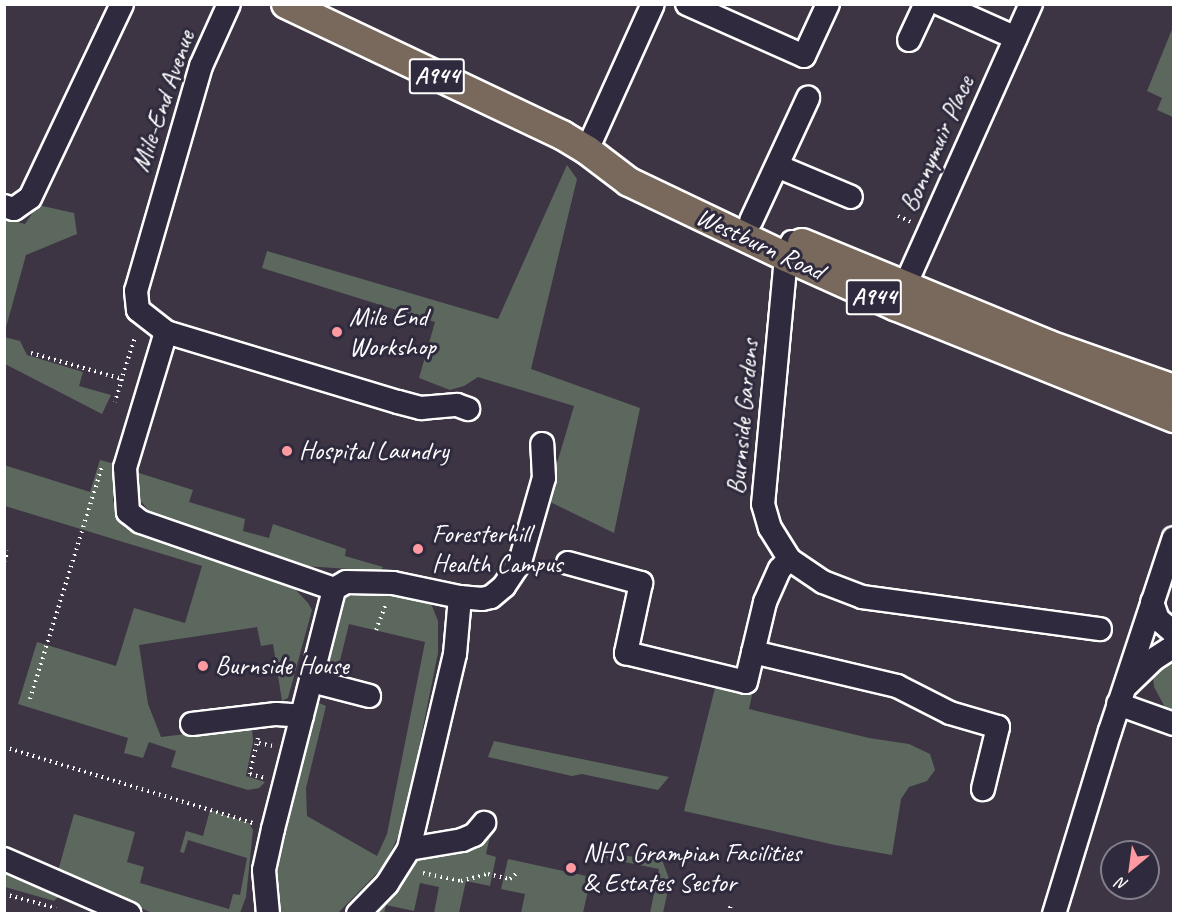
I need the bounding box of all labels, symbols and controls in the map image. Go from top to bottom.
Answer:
street label: Mile-End Avenue [124,26,202,176]
road number: A944 [408,55,466,97]
street label: Bonnymuir Place [893,71,981,217]
street label: Westburn Road [691,201,829,287]
road number: A944 [846,276,902,318]
place label: Mile End Workshop [349,301,436,362]
marker: Mile End Workshop [330,325,344,339]
street label: Burnside Gardens [721,338,765,496]
place label: Hospital Laundry [299,435,449,467]
marker: Hospital Laundry [280,444,294,458]
place label: Foresterhill Health Campus [432,518,563,580]
marker: Foresterhill Health Campus [409,540,427,558]
place label: Burnside House [215,650,349,682]
marker: Burnside House [196,659,210,673]
place label: NHS Grampian Facilities & Estates Sector [583,837,801,898]
north arrow [1100,840,1160,900]
marker: NHS Grampian Facilities & Estates Sector [564,861,578,875]
text: N [1113,873,1131,895]

